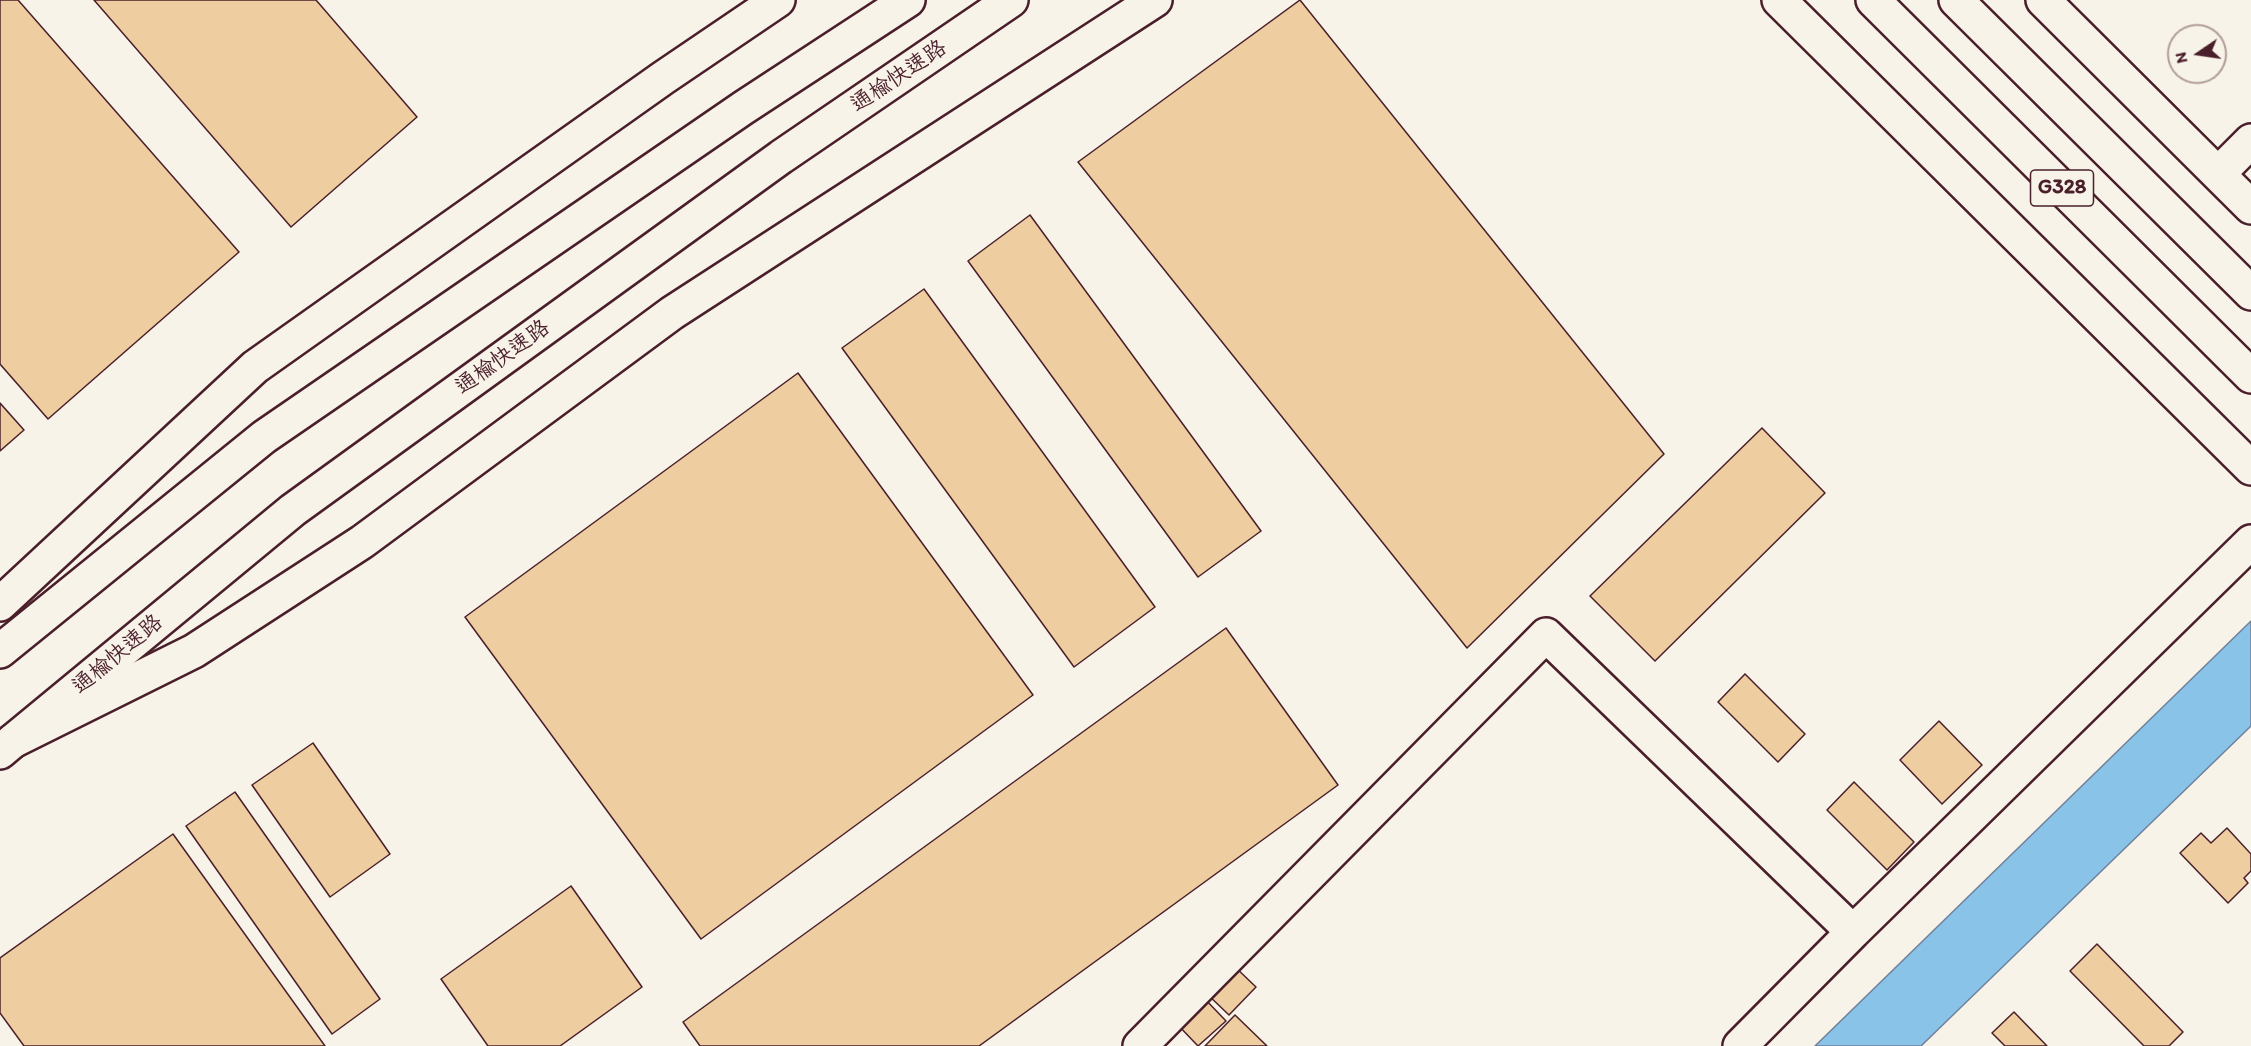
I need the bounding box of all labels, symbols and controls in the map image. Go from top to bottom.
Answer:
north arrow [2167,24,2227,84]
street label: 通榆快速路 [846,35,952,119]
text: N [2170,50,2191,65]
road number: G328 [2030,170,2094,206]
street label: 通榆快速路 [451,315,555,401]
street label: 通榆快速路 [67,610,169,700]

